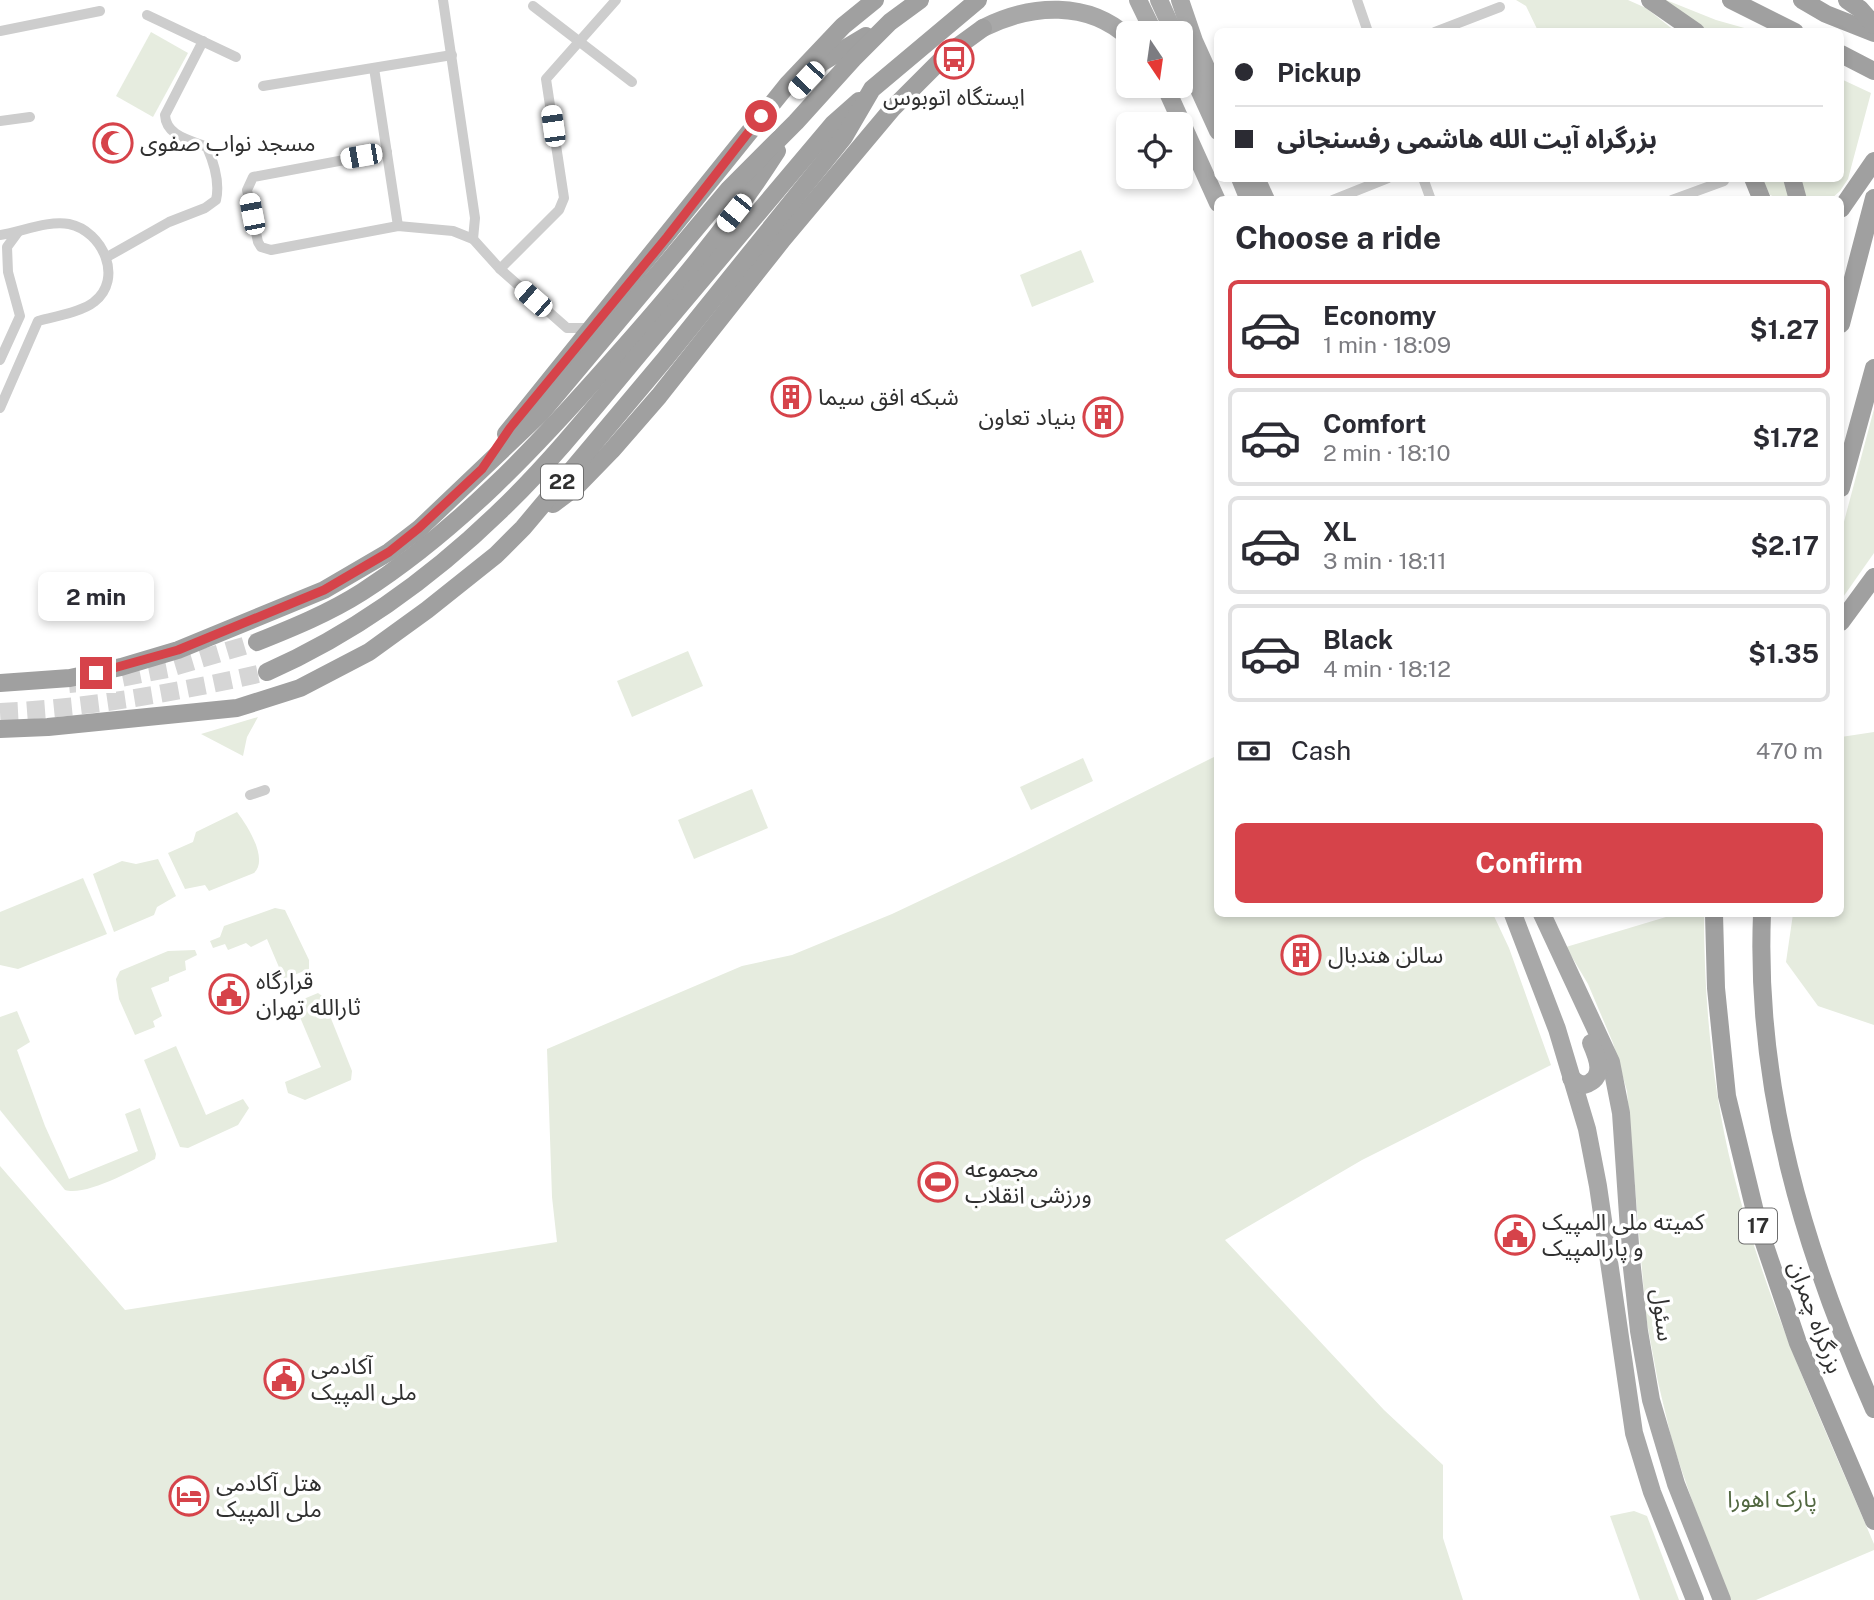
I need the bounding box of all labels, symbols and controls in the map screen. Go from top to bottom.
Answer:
north arrow [1116,21,1194,98]
map controls [1116,21,1193,189]
bus stop icon: ایستگاه اتوبوس [933,38,975,80]
car [784,57,829,103]
text: Pickup [1277,57,1361,88]
place label: ایستگاه اتوبوس [883,83,1025,111]
route start [745,100,777,132]
car [540,104,567,148]
button: locate [1116,112,1193,189]
mosque icon: مسجد نواب صفوی [92,122,134,164]
text: بزرگراه آیت الله هاشمی رفسنجانی [1277,123,1657,154]
place label: مسجد نواب صفوی [140,129,316,157]
car [339,142,384,170]
car [713,190,756,236]
car [238,191,267,237]
text: Choose a ride [1235,219,1441,256]
car [511,277,556,321]
icon: car [1239,298,1302,361]
text: Economy [1323,300,1436,331]
text: $1.27 [1750,314,1819,345]
text: 1 min · 18:09 [1323,331,1451,358]
building icon: شبکه افق سیما [770,376,812,418]
place label: شبکه افق سیما [818,383,959,411]
building icon: بنیاد تعاون [1082,396,1124,438]
place label: بنیاد تعاون [979,403,1076,431]
icon: car [1239,406,1302,469]
text: Comfort [1323,408,1426,439]
text: $1.72 [1752,422,1819,453]
text: 2 min · 18:10 [1323,439,1451,466]
road number: 22 [541,464,583,500]
icon: car [1239,514,1302,577]
text: XL [1323,516,1357,547]
text: $2.17 [1750,530,1819,561]
text: 3 min · 18:11 [1323,547,1447,574]
callout: 2 min [38,572,154,620]
text: 2 min [66,583,126,610]
icon: car [1239,622,1302,685]
text: Black [1323,624,1393,655]
text: $1.35 [1748,638,1819,669]
text: 4 min · 18:12 [1323,655,1451,682]
route end [80,657,112,689]
icon: cash [1235,732,1273,770]
text: Cash [1291,735,1351,766]
text: 470 m [1756,737,1823,764]
button: Confirm [1235,823,1823,903]
building icon: سالن هندبال [1280,934,1322,976]
place label: سالن هندبال [1328,941,1443,969]
place label: قرارگاه ثارالله تهران [256,967,361,1021]
public building icon: قرارگاه ثارالله تهران [208,973,250,1015]
place label: مجموعه ورزشی انقلاب [965,1155,1092,1209]
sports icon: مجموعه ورزشی انقلاب [917,1161,959,1203]
place label: کمیته ملی المپیک و پارالمپیک [1542,1208,1705,1263]
road number: 17 [1739,1208,1777,1244]
public building icon: کمیته ملی المپیک و پارالمپیک [1494,1214,1536,1256]
street label: بزرگراه چمران [1782,1257,1849,1378]
street label: سئول [1646,1287,1680,1343]
place label: آکادمی ملی المپیک [311,1352,417,1407]
public building icon: آکادمی ملی المپیک [263,1358,305,1400]
place label: هتل آکادمی ملی المپیک [216,1469,322,1524]
hotel icon: هتل آکادمی ملی المپیک [168,1475,210,1517]
park label: پارک اهورا [1727,1485,1817,1514]

